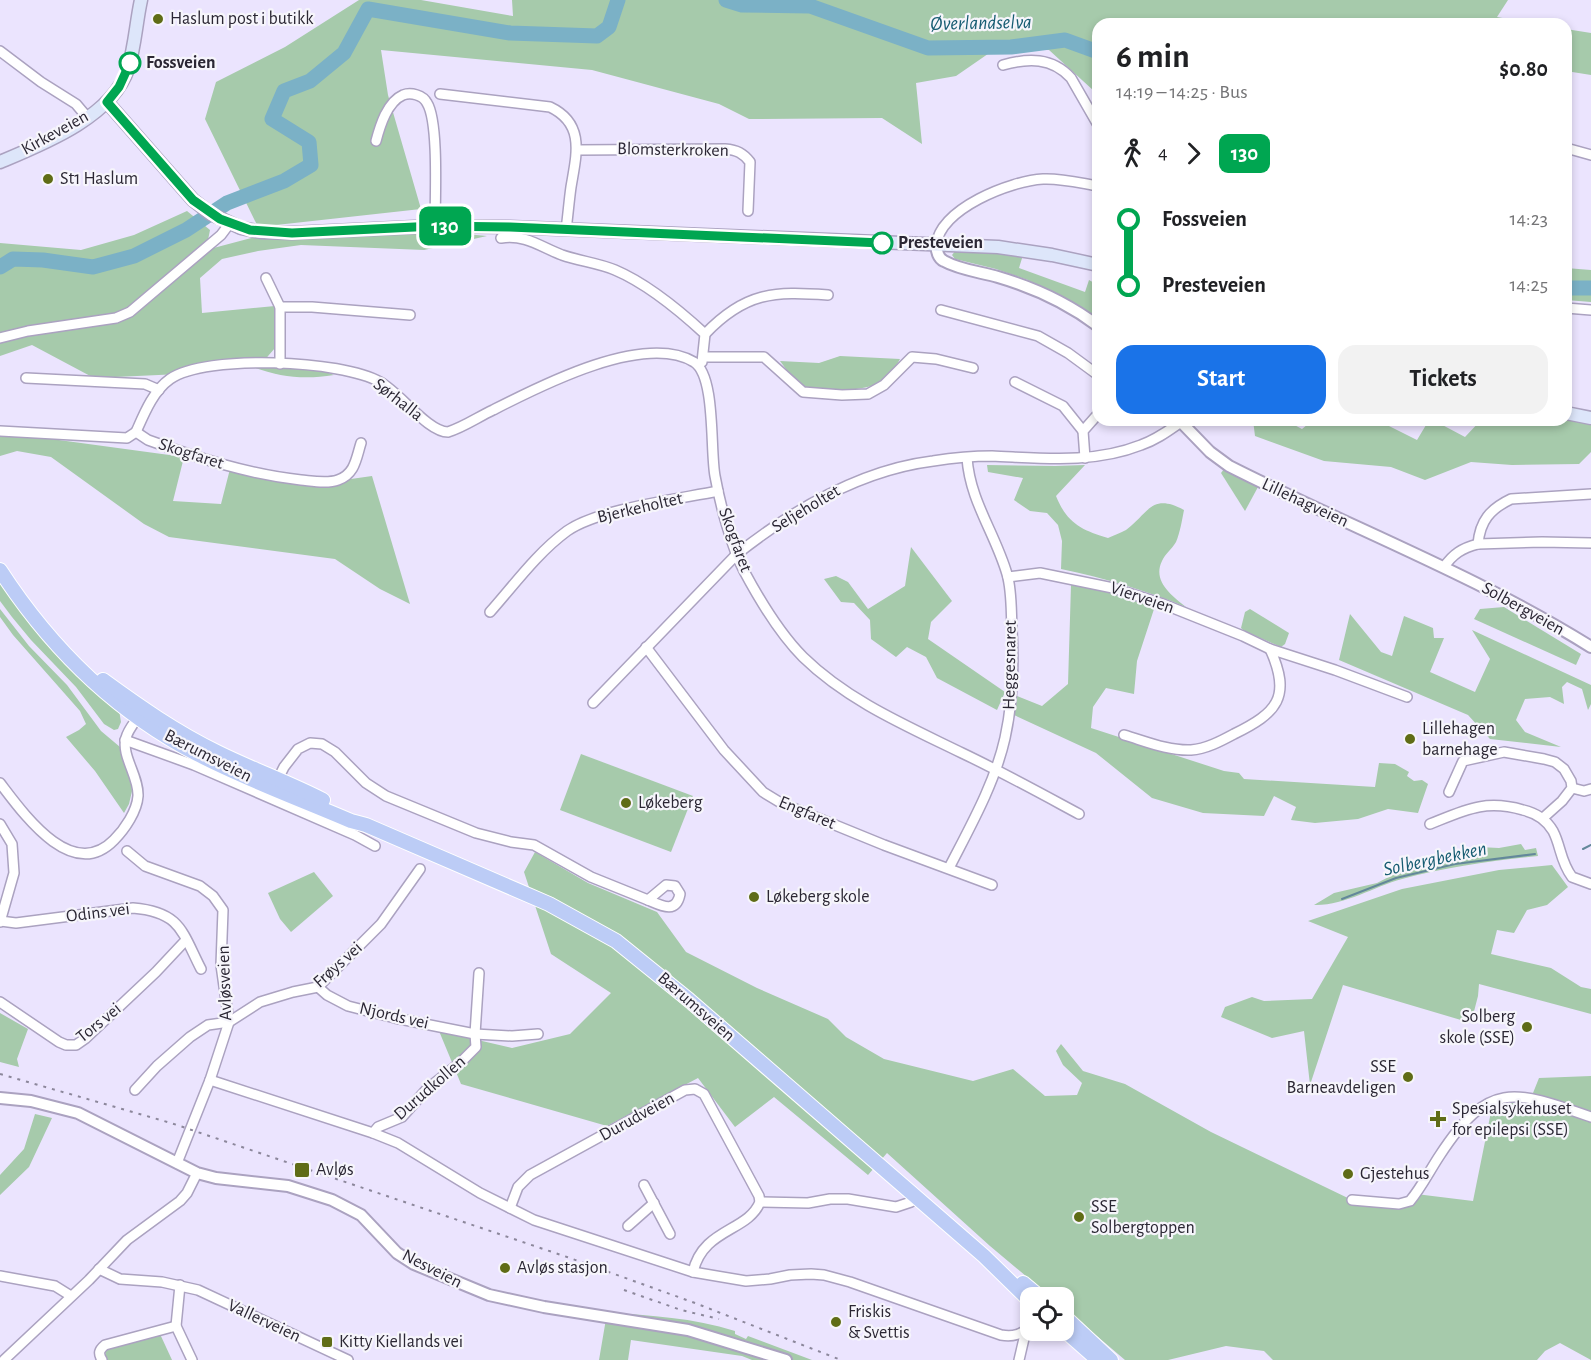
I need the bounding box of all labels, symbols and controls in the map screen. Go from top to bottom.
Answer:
place label: Haslum post i butikk [170,10,314,28]
marker: Haslum post i butikk [151,12,165,26]
water label: Øverlandselva [930,12,1032,34]
text: 6 min [1116,41,1190,74]
marker: Fossveien [119,52,141,74]
place label: Fossveien [146,54,215,72]
text: $0.80 [1499,58,1548,80]
text: 14:19 – 14:25 · Bus [1116,82,1248,102]
street label: Kirkeveien [18,107,92,159]
icon: walk [1116,137,1149,170]
icon: forward [1177,137,1210,170]
street label: Blomsterkroken [617,140,729,160]
text: 4 [1158,143,1168,163]
text: 130 [1231,143,1258,164]
place label: St1 Haslum [60,170,138,188]
marker: St1 Haslum [41,172,55,186]
line badge: 130 [410,206,480,246]
text: Fossveien [1162,208,1247,230]
text: 14:23 [1510,209,1548,229]
text: 130 [431,216,459,237]
marker: Presteveien [871,232,893,254]
place label: Presteveien [898,234,983,252]
text: Presteveien [1162,274,1266,296]
text: 14:25 [1509,275,1548,295]
button: Start [1116,345,1326,414]
button: Tickets [1338,345,1548,414]
street label: Sørhalla [370,375,426,425]
street label: Skogfaret [156,435,226,473]
street label: Lillehagveien [1259,475,1351,531]
street label: Seljeholtet [769,482,843,536]
street label: Bjerkeholtet [596,489,685,527]
street label: Skogfaret [715,505,755,575]
street label: Vierveien [1108,579,1176,617]
street label: Solbergveien [1479,579,1567,639]
street label: Heggesnaret [1000,620,1020,710]
place label: Lillehagen barnehage [1422,720,1498,759]
street label: Bærumsveien [161,726,255,786]
marker: Lillehagen barnehage [1403,732,1417,746]
street label: Engfaret [776,793,838,833]
place label: Løkeberg [638,794,703,812]
marker: Løkeberg [619,796,633,810]
water label: Solbergbekken [1382,838,1488,880]
place label: Løkeberg skole [766,888,870,906]
marker: Løkeberg skole [747,890,761,904]
street label: Odins vei [65,900,131,926]
street label: Frøys vei [310,939,366,991]
street label: Avløsveien [215,945,235,1021]
street label: Bærumsveien [654,969,738,1045]
street label: Njords vei [358,999,430,1033]
street label: Tors vei [73,1000,125,1046]
place label: Solberg skole (SSE) [1440,1008,1515,1047]
marker: Solberg skole (SSE) [1520,1020,1534,1034]
street label: Durudkollen [391,1052,469,1124]
place label: SSE Barneavdeligen [1287,1058,1396,1097]
marker: SSE Barneavdeligen [1401,1070,1415,1084]
street label: Durudveien [597,1089,677,1145]
place label: Spesialsykehuset for epilepsi (SSE) [1452,1100,1572,1139]
marker: Spesialsykehuset for epilepsi (SSE) [1429,1110,1447,1128]
marker: Avløs [293,1161,311,1179]
place label: Avløs [316,1161,354,1179]
place label: Gjestehus [1360,1165,1430,1183]
marker: Gjestehus [1341,1167,1355,1181]
place label: SSE Solbergtoppen [1091,1198,1195,1237]
marker: SSE Solbergtoppen [1072,1210,1086,1224]
street label: Nesveien [399,1246,465,1292]
place label: Avløs stasjon [517,1259,608,1277]
marker: Avløs stasjon [498,1261,512,1275]
map controls [1020,1287,1074,1341]
button: locate [1020,1287,1074,1341]
street label: Vallerveien [225,1296,303,1346]
place label: Friskis & Svettis [848,1303,910,1342]
marker: Friskis & Svettis [829,1315,843,1329]
place label: Kitty Kiellands vei [339,1333,463,1351]
marker: Kitty Kiellands vei [320,1335,334,1349]

